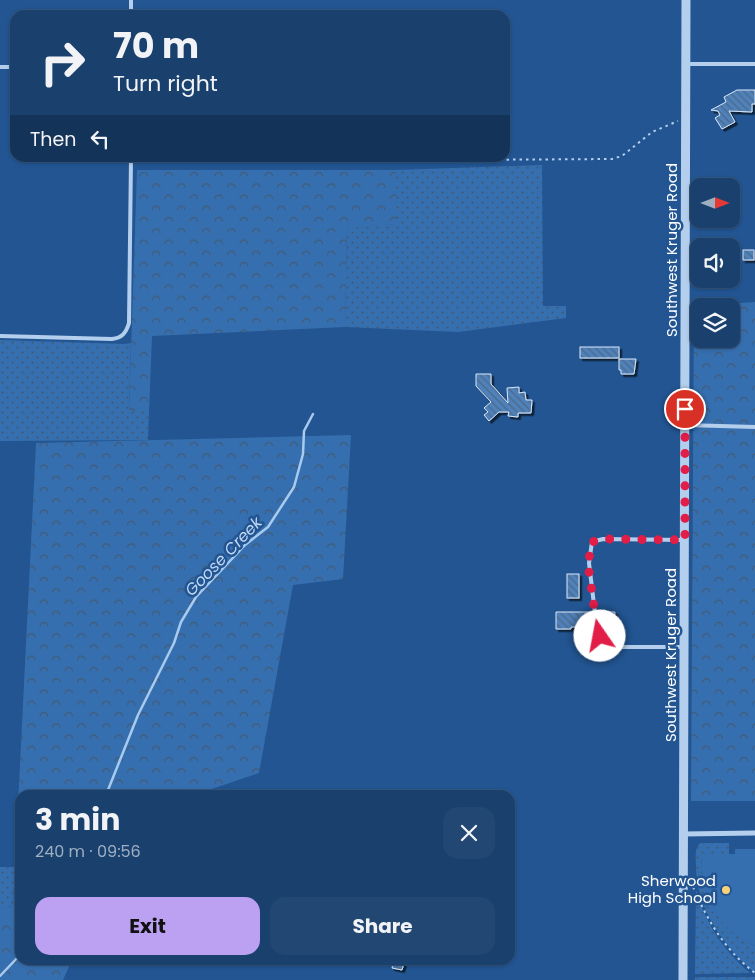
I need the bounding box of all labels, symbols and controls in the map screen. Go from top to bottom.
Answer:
text: 70 m [113,21,199,70]
icon: right [30,30,95,95]
text: Turn right [113,68,218,99]
icon: left [86,125,114,153]
text: Then [30,126,76,153]
street label: Southwest Kruger Road [661,163,682,337]
north arrow [690,178,740,228]
map controls [690,178,740,348]
button: sound [690,238,740,288]
button: layers [690,298,740,348]
pin [664,388,706,430]
icon: arrive [671,395,699,423]
water label: Goose Creek [180,511,268,601]
street label: Southwest Kruger Road [660,568,681,742]
position arrow [573,609,625,661]
text: 3 min [35,798,120,841]
button: close [443,807,495,859]
text: 240 m · 09:56 [35,840,141,863]
place label: Sherwood High School [628,870,716,908]
marker: Sherwood High School [720,884,732,896]
button: Exit [35,897,260,955]
button: Share [270,897,495,955]

